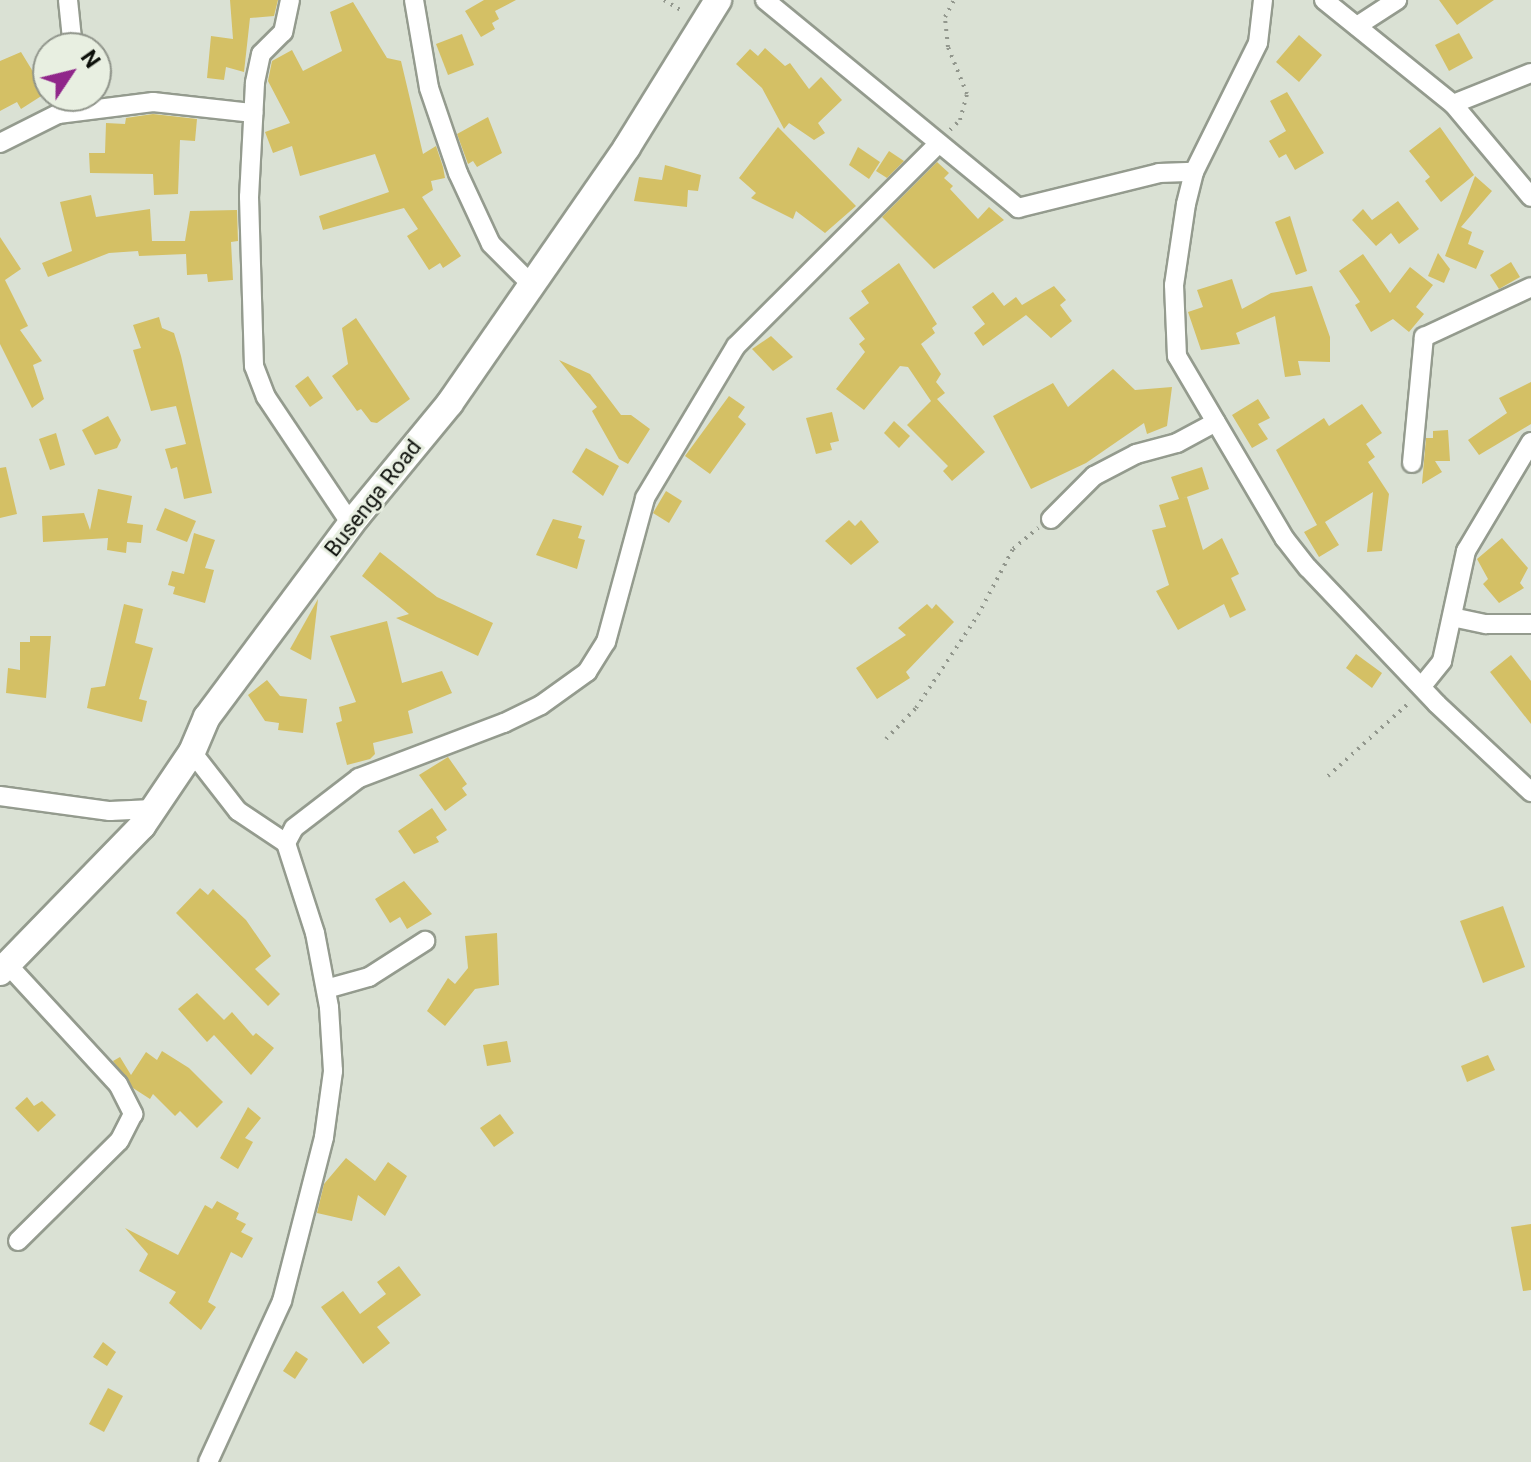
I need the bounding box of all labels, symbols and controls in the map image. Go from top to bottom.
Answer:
north arrow [32,32,112,112]
text: N [76,46,105,73]
street label: Busenga Road [319,434,427,562]

